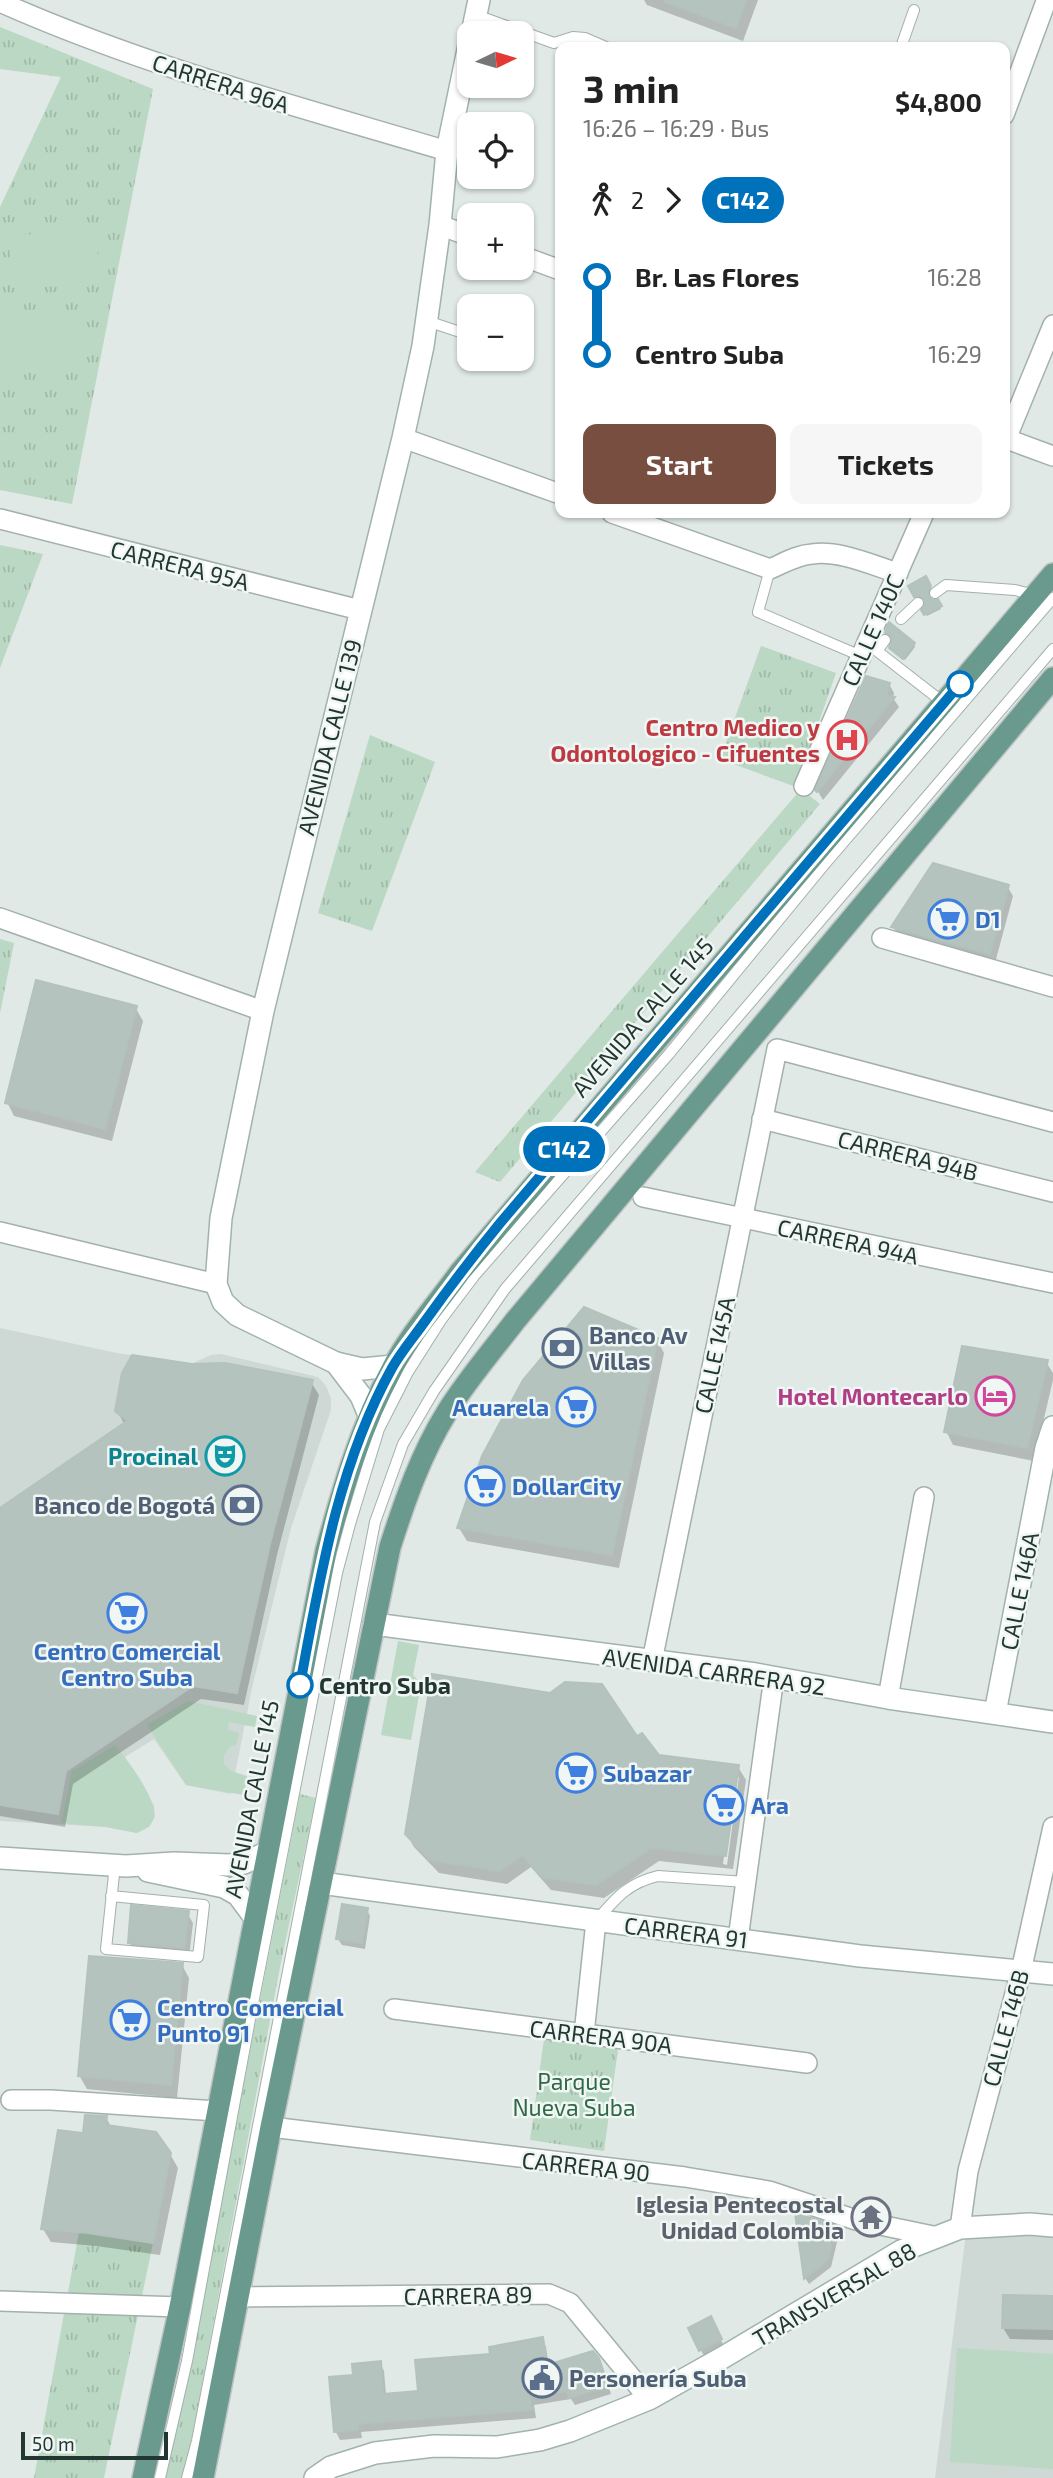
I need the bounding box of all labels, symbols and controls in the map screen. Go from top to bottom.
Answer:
north arrow [457,21,534,98]
map controls [457,21,534,371]
street label: CARRERA 96A [149,48,294,119]
text: 3 min [583,65,680,111]
text: $4,800 [895,86,982,117]
button: locate [457,112,534,189]
text: 16:26 – 16:29 · Bus [583,114,769,142]
icon: walk [583,181,621,219]
icon: forward [654,181,692,219]
text: C142 [716,185,770,214]
text: 2 [631,186,644,214]
button: + [457,203,534,280]
text: Br. Las Flores [635,261,799,292]
text: 16:28 [927,263,982,291]
button: − [457,294,534,371]
text: Centro Suba [635,338,784,369]
text: 16:29 [928,340,982,368]
button: Start [583,424,776,504]
button: Tickets [790,424,982,504]
street label: CARRERA 95A [108,534,253,596]
street label: CALLE 140C [835,570,909,690]
street label: AVENIDA CALLE 139 [291,636,367,838]
unlabelled marker [947,671,973,697]
place label: Centro Medico y Odontologico - Cifuentes [550,713,820,767]
hospital icon: Centro Medico y Odontologico - Cifuentes [826,719,868,761]
supermarket icon: D1 [927,898,969,940]
place label: D1 [975,905,1001,933]
street label: AVENIDA CALLE 145 [565,932,719,1102]
street label: CARRERA 94B [835,1124,981,1186]
line badge: C142 [515,1126,613,1172]
text: C142 [537,1134,591,1163]
street label: CARRERA 94A [775,1212,922,1270]
street label: CALLE 145A [688,1293,740,1416]
place label: Banco Av Villas [589,1321,688,1375]
bank icon: Banco Av Villas [541,1327,583,1369]
hotel icon: Hotel Montecarlo [974,1375,1016,1417]
place label: Hotel Montecarlo [778,1382,968,1410]
supermarket icon: Acuarela [555,1386,597,1428]
place label: Acuarela [452,1393,549,1421]
theatre icon: Procinal [204,1435,246,1477]
place label: Procinal [108,1442,198,1470]
supermarket icon: DollarCity [464,1465,506,1507]
place label: DollarCity [512,1472,622,1500]
bank icon: Banco de Bogotá [221,1484,263,1526]
place label: Banco de Bogotá [34,1491,215,1519]
street label: CALLE 146A [994,1529,1044,1652]
supermarket icon: Centro Comercial Centro Suba [106,1592,148,1634]
place label: Centro Comercial Centro Suba [34,1637,221,1691]
street label: AVENIDA CARRERA 92 [601,1642,827,1700]
place label: Centro Suba [319,1671,451,1699]
marker: Centro Suba [287,1672,313,1698]
street label: AVENIDA CALLE 145 [218,1697,284,1901]
supermarket icon: Subazar [555,1752,597,1794]
place label: Subazar [603,1759,692,1787]
supermarket icon: Ara [703,1784,745,1826]
place label: Ara [751,1791,789,1819]
street label: CARRERA 91 [623,1911,749,1953]
street label: CALLE 146B [976,1967,1034,2089]
place label: Centro Comercial Punto 91 [157,1993,344,2047]
supermarket icon: Centro Comercial Punto 91 [109,1999,151,2041]
street label: CARRERA 90A [528,2013,674,2059]
park label: Parque Nueva Suba [512,2067,636,2121]
street label: CARRERA 90 [520,2145,652,2187]
place label: Iglesia Pentecostal Unidad Colombia [636,2190,844,2244]
temple icon: Iglesia Pentecostal Unidad Colombia [850,2196,892,2238]
street label: TRANSVERSAL 88 [747,2236,921,2352]
street label: CARRERA 89 [403,2280,533,2310]
public building icon: Personería Suba [521,2357,563,2399]
place label: Personería Suba [569,2364,747,2392]
scale bar [21,2429,168,2461]
text: 50 m [32,2432,75,2455]

